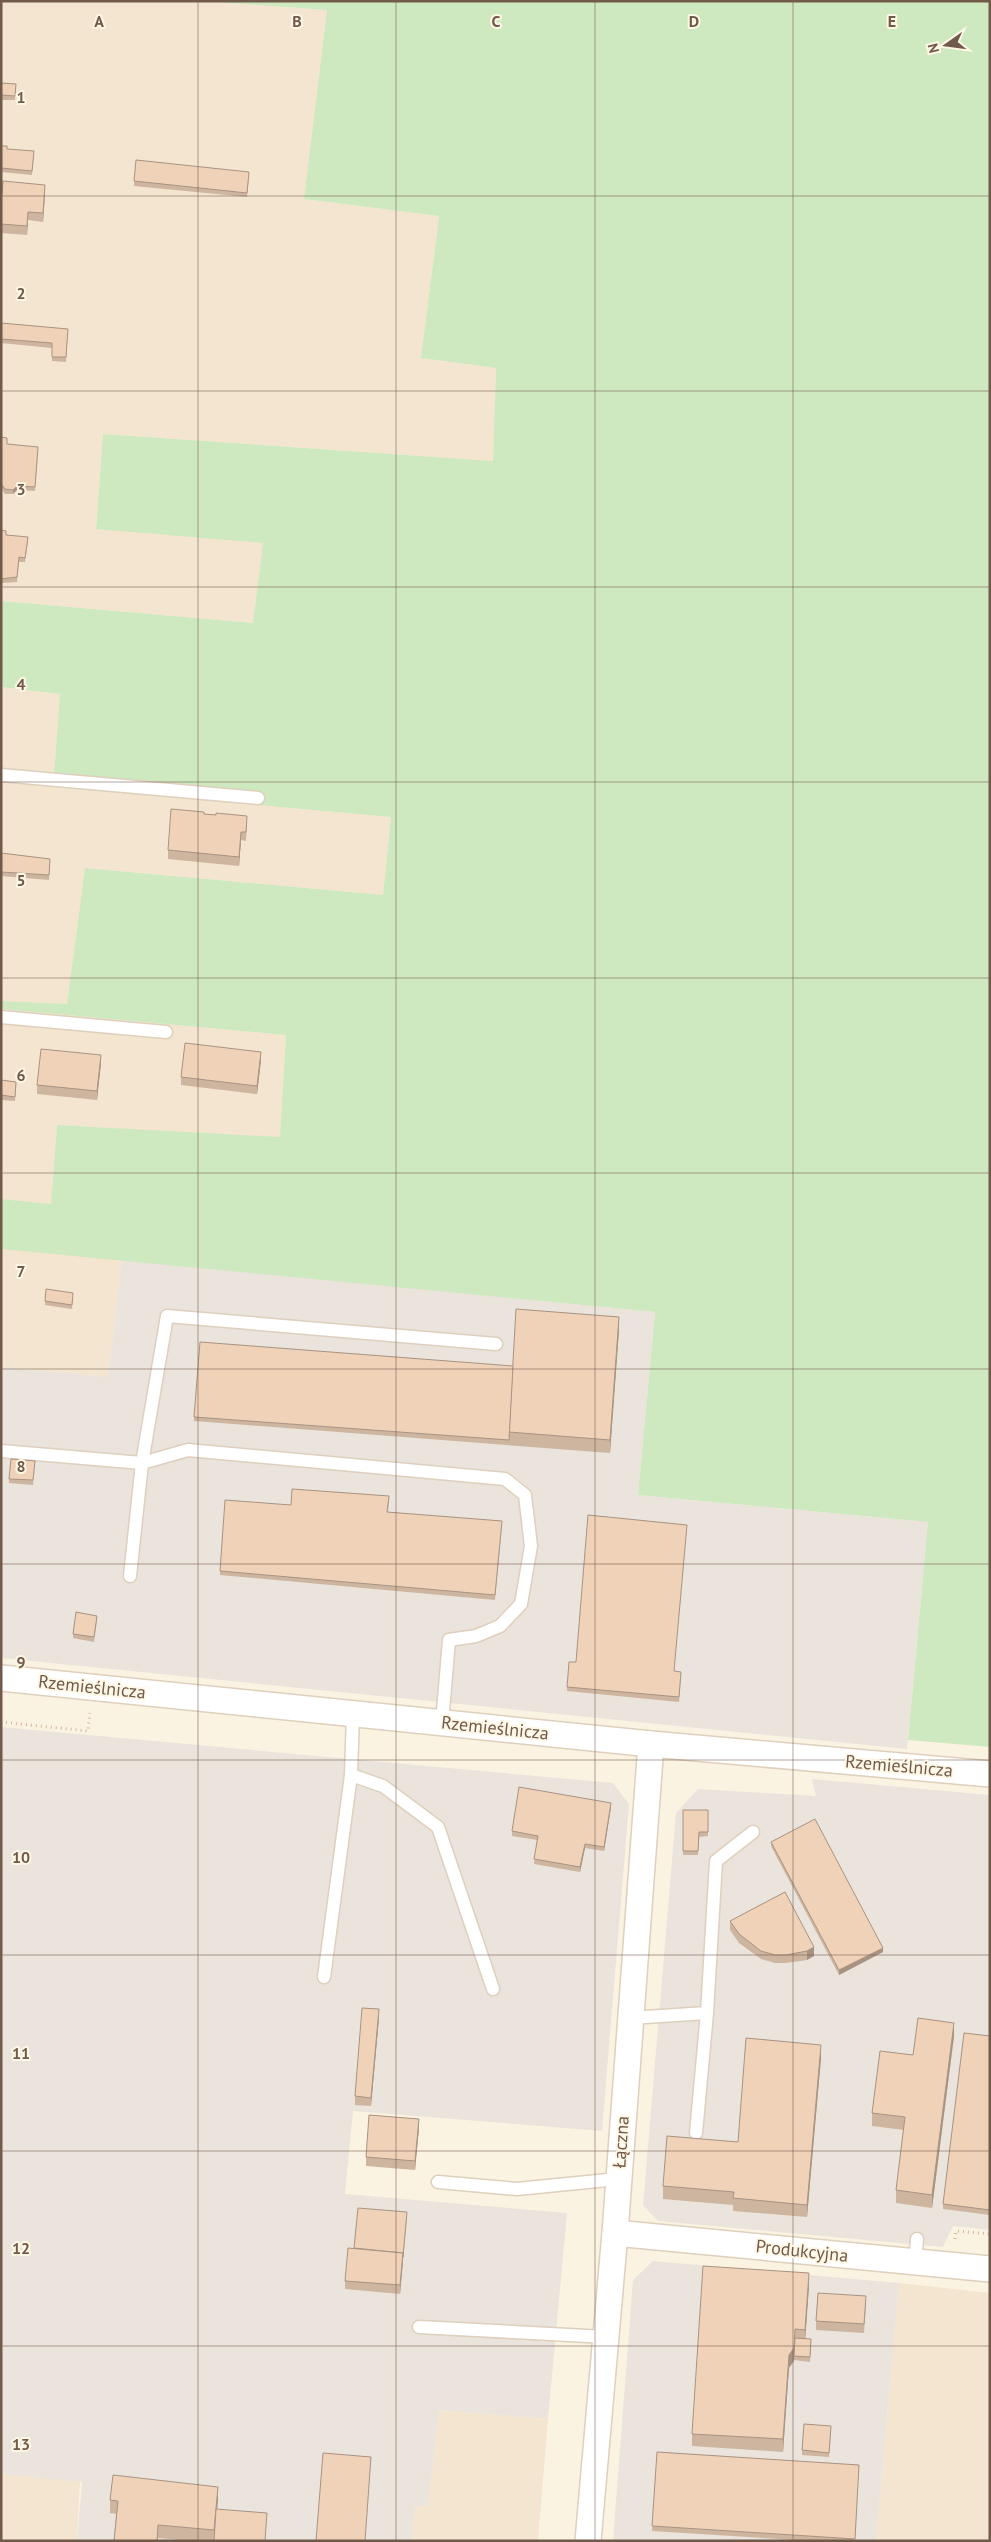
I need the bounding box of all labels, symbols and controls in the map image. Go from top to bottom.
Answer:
text: A [94,11,104,31]
text: B [292,11,302,31]
text: C [492,11,501,31]
text: D [689,11,699,31]
text: E [888,11,896,31]
north arrow [921,20,971,70]
text: N [924,42,943,55]
text: 1 [16,87,26,107]
text: 2 [16,283,26,303]
text: 3 [16,479,26,499]
text: 4 [16,674,26,694]
text: 5 [16,870,26,890]
text: 6 [16,1065,26,1085]
text: 7 [16,1261,26,1281]
text: 8 [16,1456,26,1476]
text: 9 [16,1652,26,1672]
street label: Rzemieślnicza [37,1669,147,1704]
street label: Rzemieślnicza [440,1710,550,1745]
street label: Rzemieślnicza [844,1749,954,1782]
text: 10 [12,1847,30,1867]
text: 11 [12,2043,30,2063]
street label: Łączna [607,2115,634,2169]
street label: Produkcyjna [755,2234,849,2267]
text: 12 [12,2238,30,2258]
text: 13 [12,2434,30,2454]

